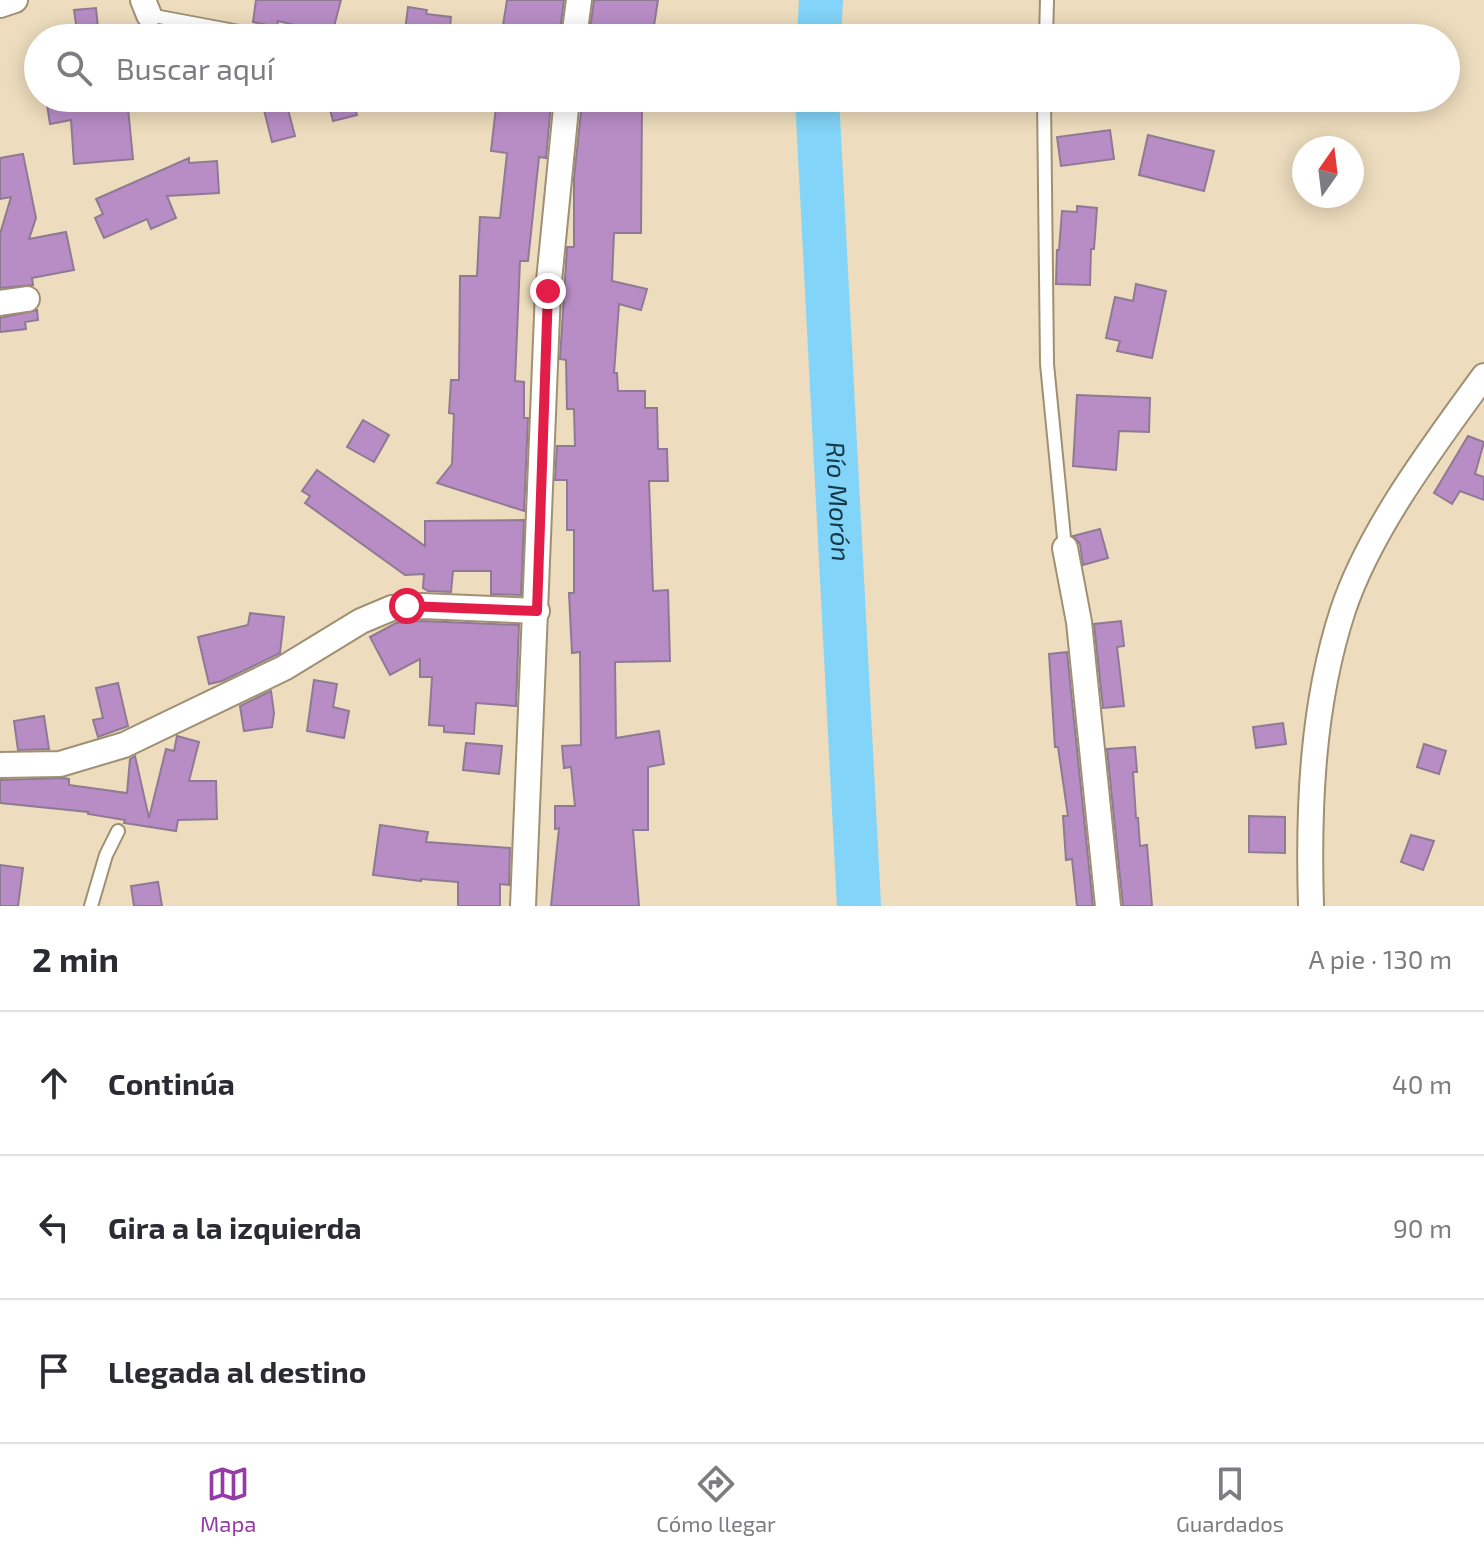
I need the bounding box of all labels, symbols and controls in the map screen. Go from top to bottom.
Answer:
search box [24,24,1460,112]
icon: search [52,46,96,90]
text: Buscar aquí [116,50,274,86]
north arrow [1292,136,1364,208]
route end [530,273,566,309]
water label: Río Morón [821,441,858,562]
route start [389,588,425,624]
text: 2 min [32,938,119,979]
text: A pie · 130 m [1308,943,1452,974]
icon: ahead [32,1061,76,1105]
text: Continúa [108,1065,235,1101]
text: 40 m [1392,1068,1452,1099]
icon: left [32,1205,76,1249]
text: Gira a la izquierda [108,1209,362,1245]
text: 90 m [1393,1212,1452,1243]
icon: arrive [32,1349,76,1393]
text: Llegada al destino [108,1353,367,1389]
tab: Mapa [200,1462,256,1536]
tab: Cómo llegar [656,1462,776,1536]
tab: Guardados [1176,1462,1284,1536]

